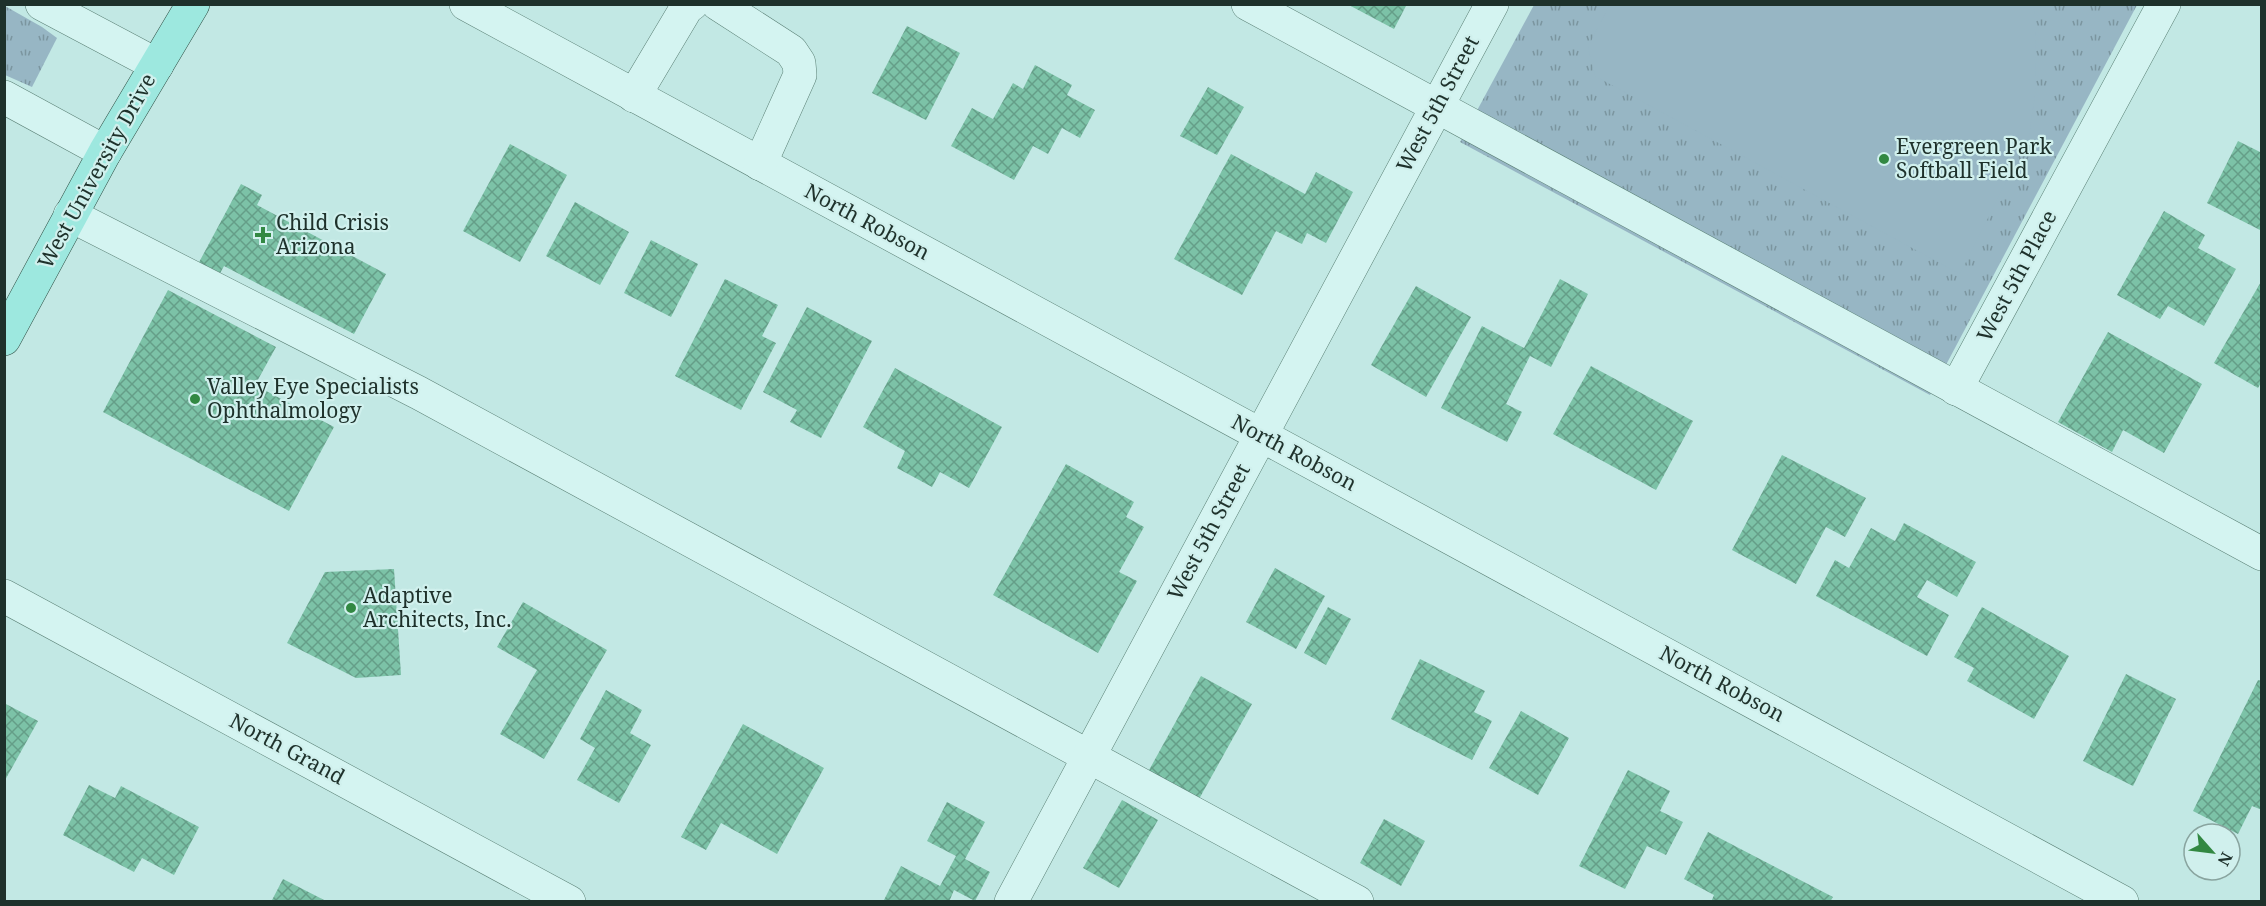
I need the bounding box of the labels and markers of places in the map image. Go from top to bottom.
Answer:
place label: Evergreen Park Softball Field [1896,132,2052,184]
marker: Evergreen Park Softball Field [1877,152,1891,166]
place label: Child Crisis Arizona [276,208,389,260]
marker: Child Crisis Arizona [254,226,272,244]
place label: Valley Eye Specialists Ophthalmology [207,372,419,424]
marker: Valley Eye Specialists Ophthalmology [188,392,202,406]
place label: Adaptive Architects, Inc. [363,581,511,633]
marker: Adaptive Architects, Inc. [344,601,358,615]

